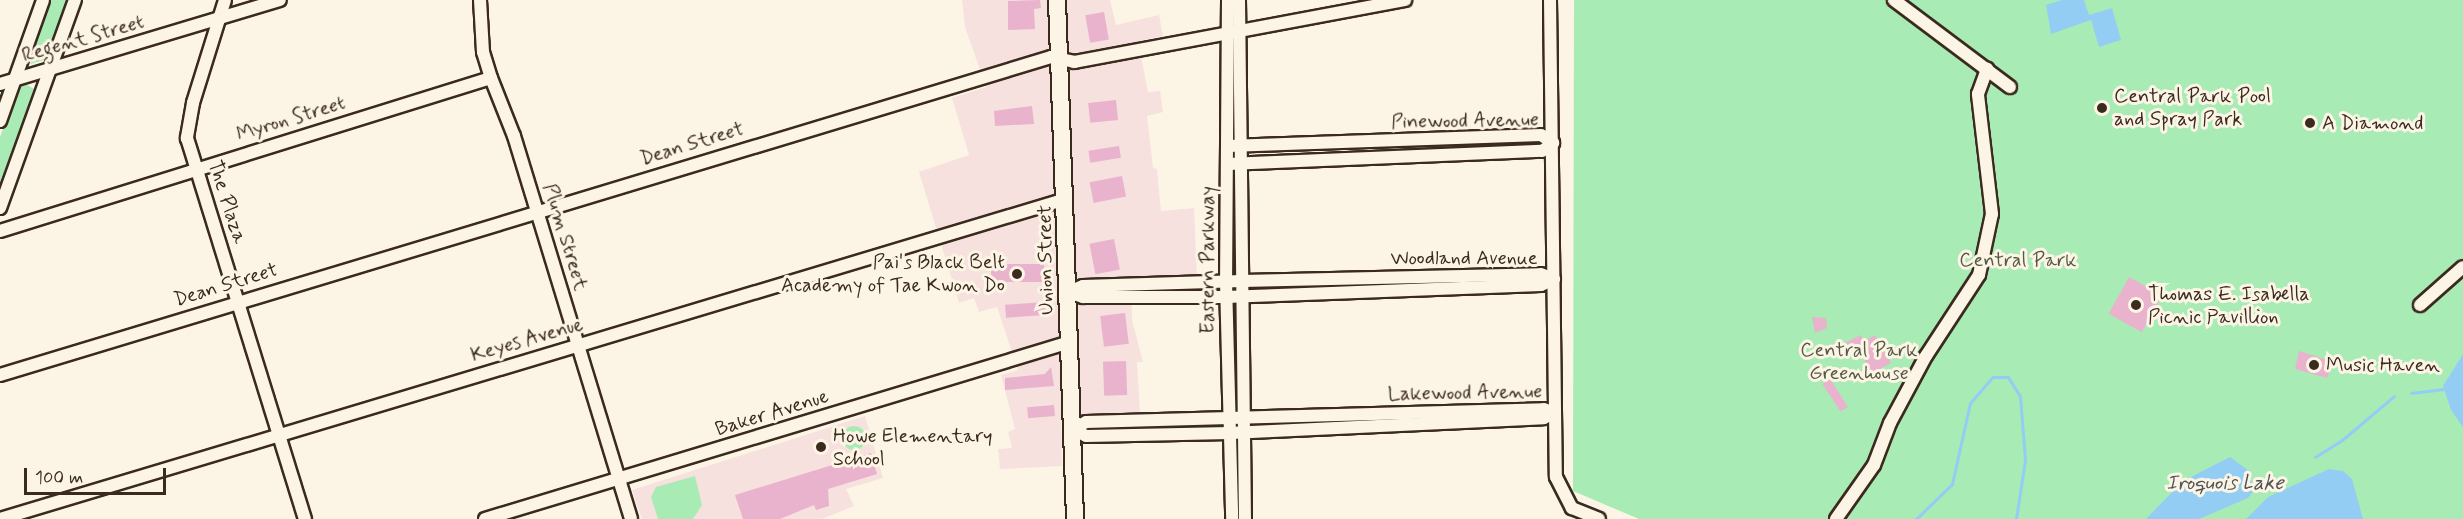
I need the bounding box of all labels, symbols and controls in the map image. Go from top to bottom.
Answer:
street label: Regent Street [18,10,148,68]
place label: Central Park Pool and Spray Park [2114,84,2262,131]
street label: Myron Street [232,91,350,147]
marker: Central Park Pool and Spray Park [2095,101,2109,115]
street label: Pinewood Avenue [1392,108,1538,134]
place label: A Diamond [2322,111,2420,135]
marker: A Diamond [2303,116,2317,130]
street label: Dean Street [638,117,746,171]
street label: The Plaza [203,159,251,245]
street label: Plum Street [537,181,593,293]
street label: Eastern Parkway [1196,188,1220,332]
street label: Union Street [1033,205,1059,315]
street label: Woodland Avenue [1390,246,1538,270]
park label: Central Park [1962,248,2074,272]
place label: Pai's Black Belt Academy of Tae Kwon Do [783,250,1005,297]
street label: Dean Street [172,258,280,312]
marker: Pai's Black Belt Academy of Tae Kwon Do [1010,267,1024,281]
place label: Thomas E. Isabella Picnic Pavillion [2148,282,2307,329]
marker: Thomas E. Isabella Picnic Pavillion [2129,298,2143,312]
street label: Keyes Avenue [466,312,588,368]
park label: Central Park Greenhouse [1803,339,1915,386]
place label: Music Haven [2326,353,2438,377]
marker: Music Haven [2307,358,2321,372]
street label: Lakewood Avenue [1389,380,1541,406]
street label: Baker Avenue [711,384,833,442]
place label: Howe Elementary School [833,424,991,471]
marker: Howe Elementary School [814,440,828,454]
scale bar [27,456,170,494]
text: 100 m [35,466,83,490]
water label: Iroquois Lake [2165,470,2285,496]

